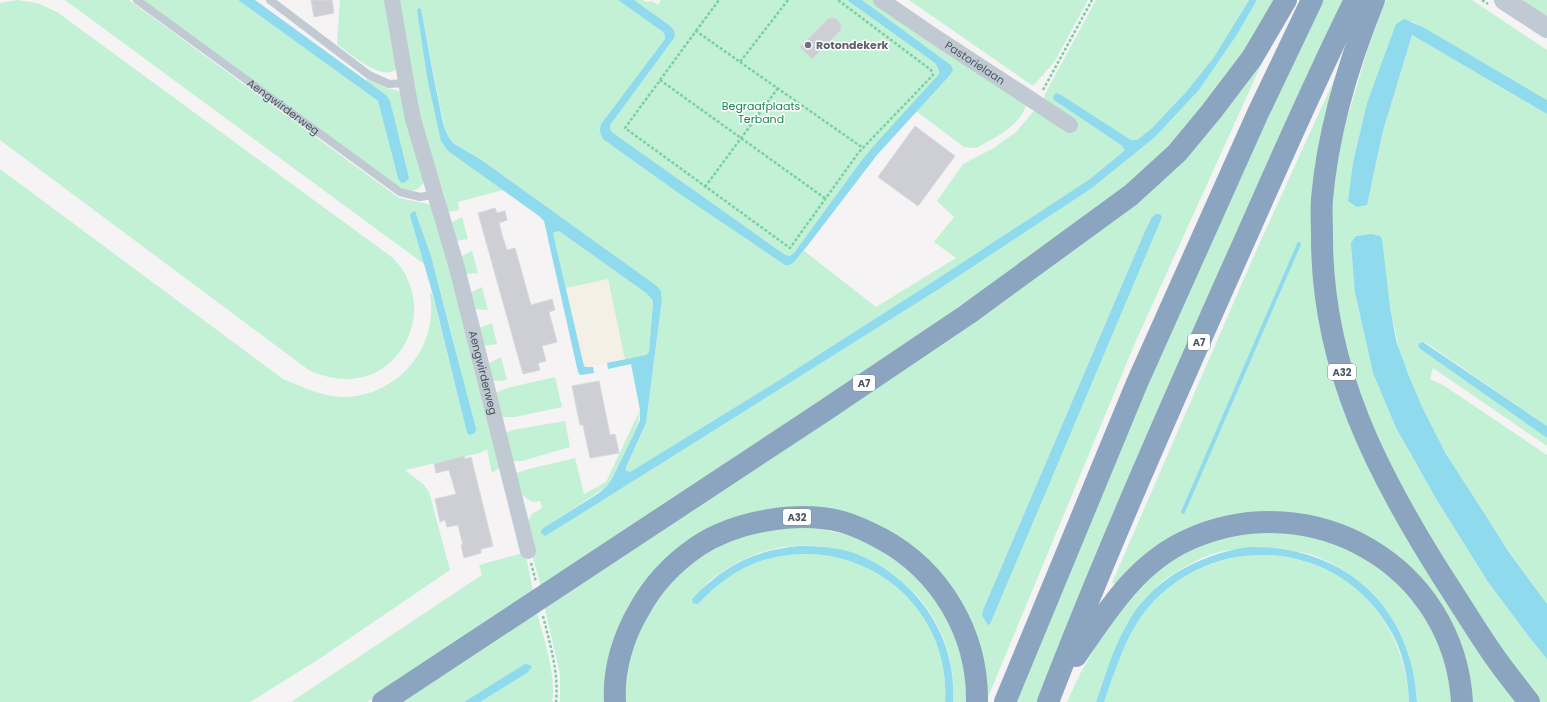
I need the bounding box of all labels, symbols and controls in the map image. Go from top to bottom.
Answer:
place label: Rotondekerk [816,37,889,53]
street label: Pastorielaan [942,37,1008,88]
marker: Rotondekerk [803,40,813,50]
street label: Aengwirderweg [244,75,323,139]
park label: Begraafplaats Terband [722,98,800,127]
street label: Aengwirderweg [465,329,501,416]
road number: A7 [1188,334,1210,350]
road number: A32 [1328,364,1356,380]
road number: A7 [853,375,875,391]
road number: A32 [783,509,811,525]

